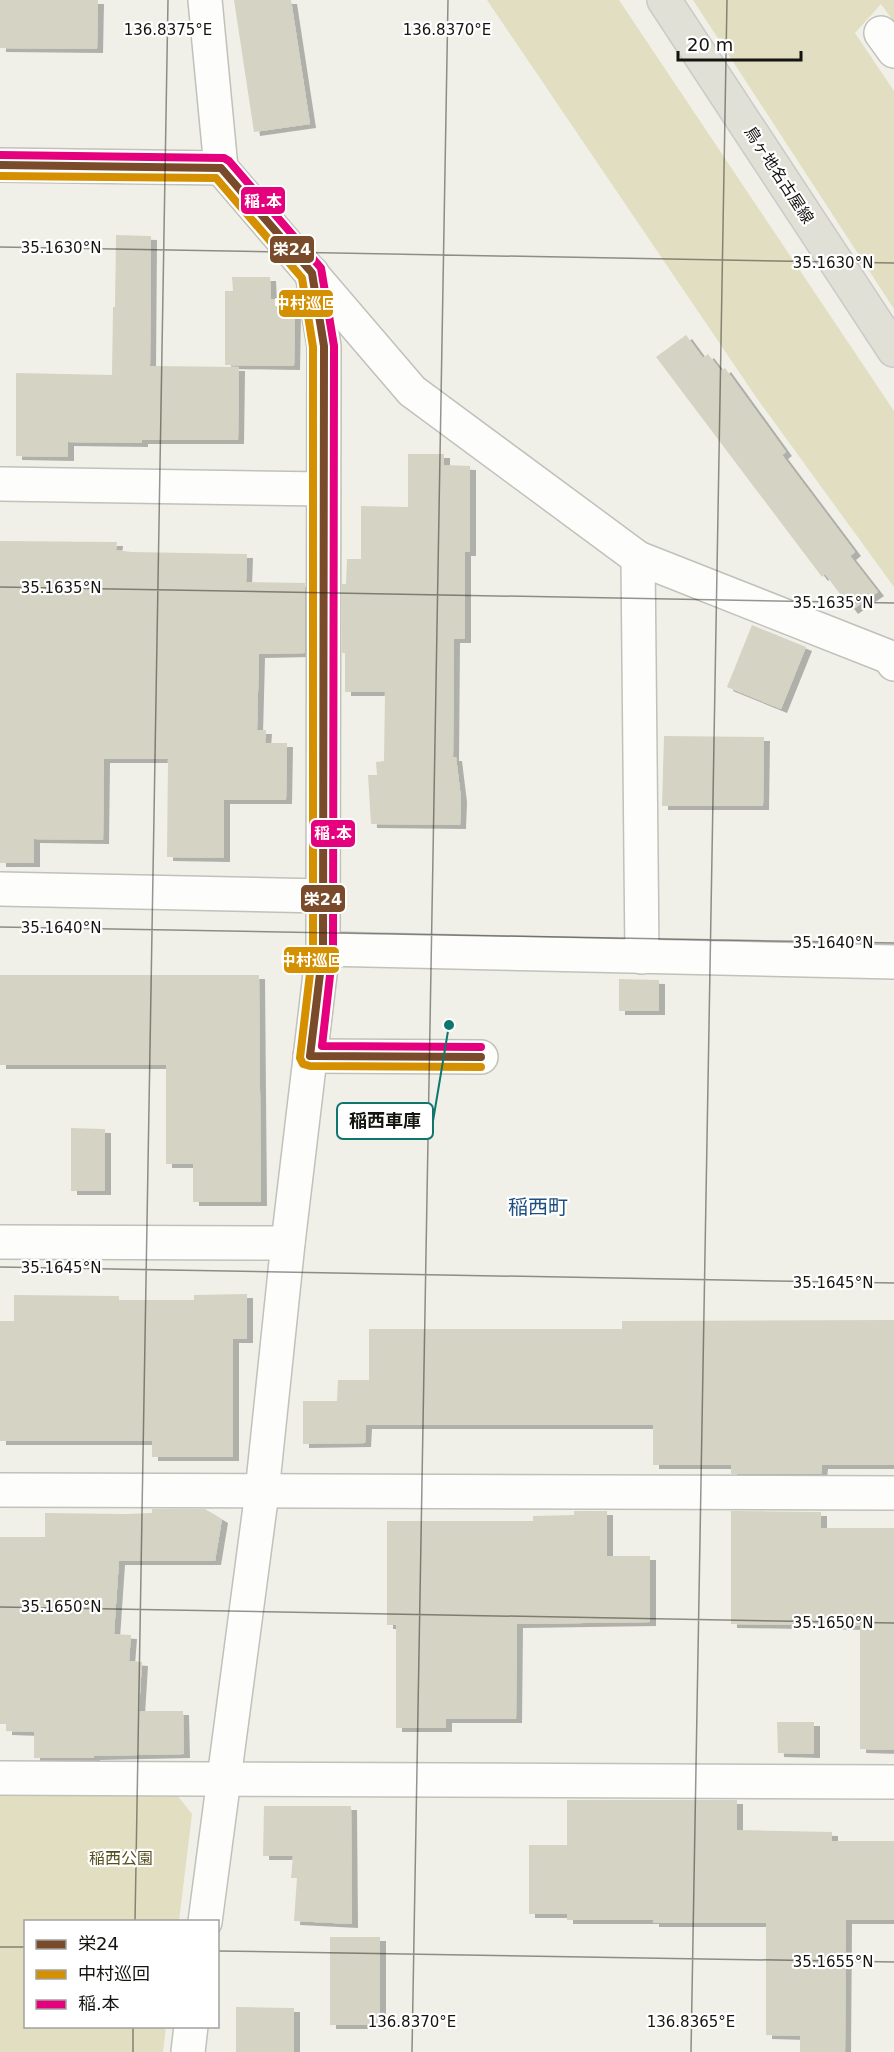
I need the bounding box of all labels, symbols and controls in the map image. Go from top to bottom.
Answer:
text: 136.8375°E [124,21,212,39]
text: 136.8370°E [403,21,491,39]
scale bar [678,24,801,62]
text: 20 m [687,34,733,55]
street label: 鳥ヶ地名古屋線 [741,123,817,227]
line badge: 稲.本 [240,186,286,215]
text: 稲.本 [244,192,282,211]
line badge: 栄24 [269,235,315,264]
text: 35.1630°N [21,239,101,257]
text: 栄24 [273,240,311,259]
text: 35.1630°N [793,254,873,272]
line badge: 中村巡回 [278,289,334,318]
text: 中村巡回 [274,294,338,313]
text: 35.1635°N [21,579,101,597]
text: 35.1635°N [793,594,873,612]
line badge: 稲.本 [310,819,356,848]
text: 稲.本 [314,824,352,843]
line badge: 栄24 [300,884,346,913]
text: 栄24 [304,890,342,909]
text: 35.1640°N [21,919,101,937]
text: 35.1640°N [793,934,873,952]
line badge: 中村巡回 [283,946,340,974]
text: 中村巡回 [280,951,344,970]
callout: 稲西車庫 [337,1103,433,1139]
text: 稲西車庫 [349,1110,421,1131]
district label: 稲西町 [508,1195,568,1219]
text: 35.1645°N [21,1259,101,1277]
text: 35.1645°N [793,1274,873,1292]
text: 35.1650°N [21,1598,101,1616]
text: 35.1650°N [793,1614,873,1632]
park label: 稲西公園 [89,1849,153,1868]
legend [24,1920,219,2028]
text: 栄24 [78,1933,119,1954]
text: 35.1655°N [793,1953,873,1971]
text: 中村巡回 [78,1963,150,1984]
text: 稲.本 [78,1993,120,2014]
text: 136.8370°E [368,2013,456,2031]
text: 136.8365°E [647,2013,735,2031]

